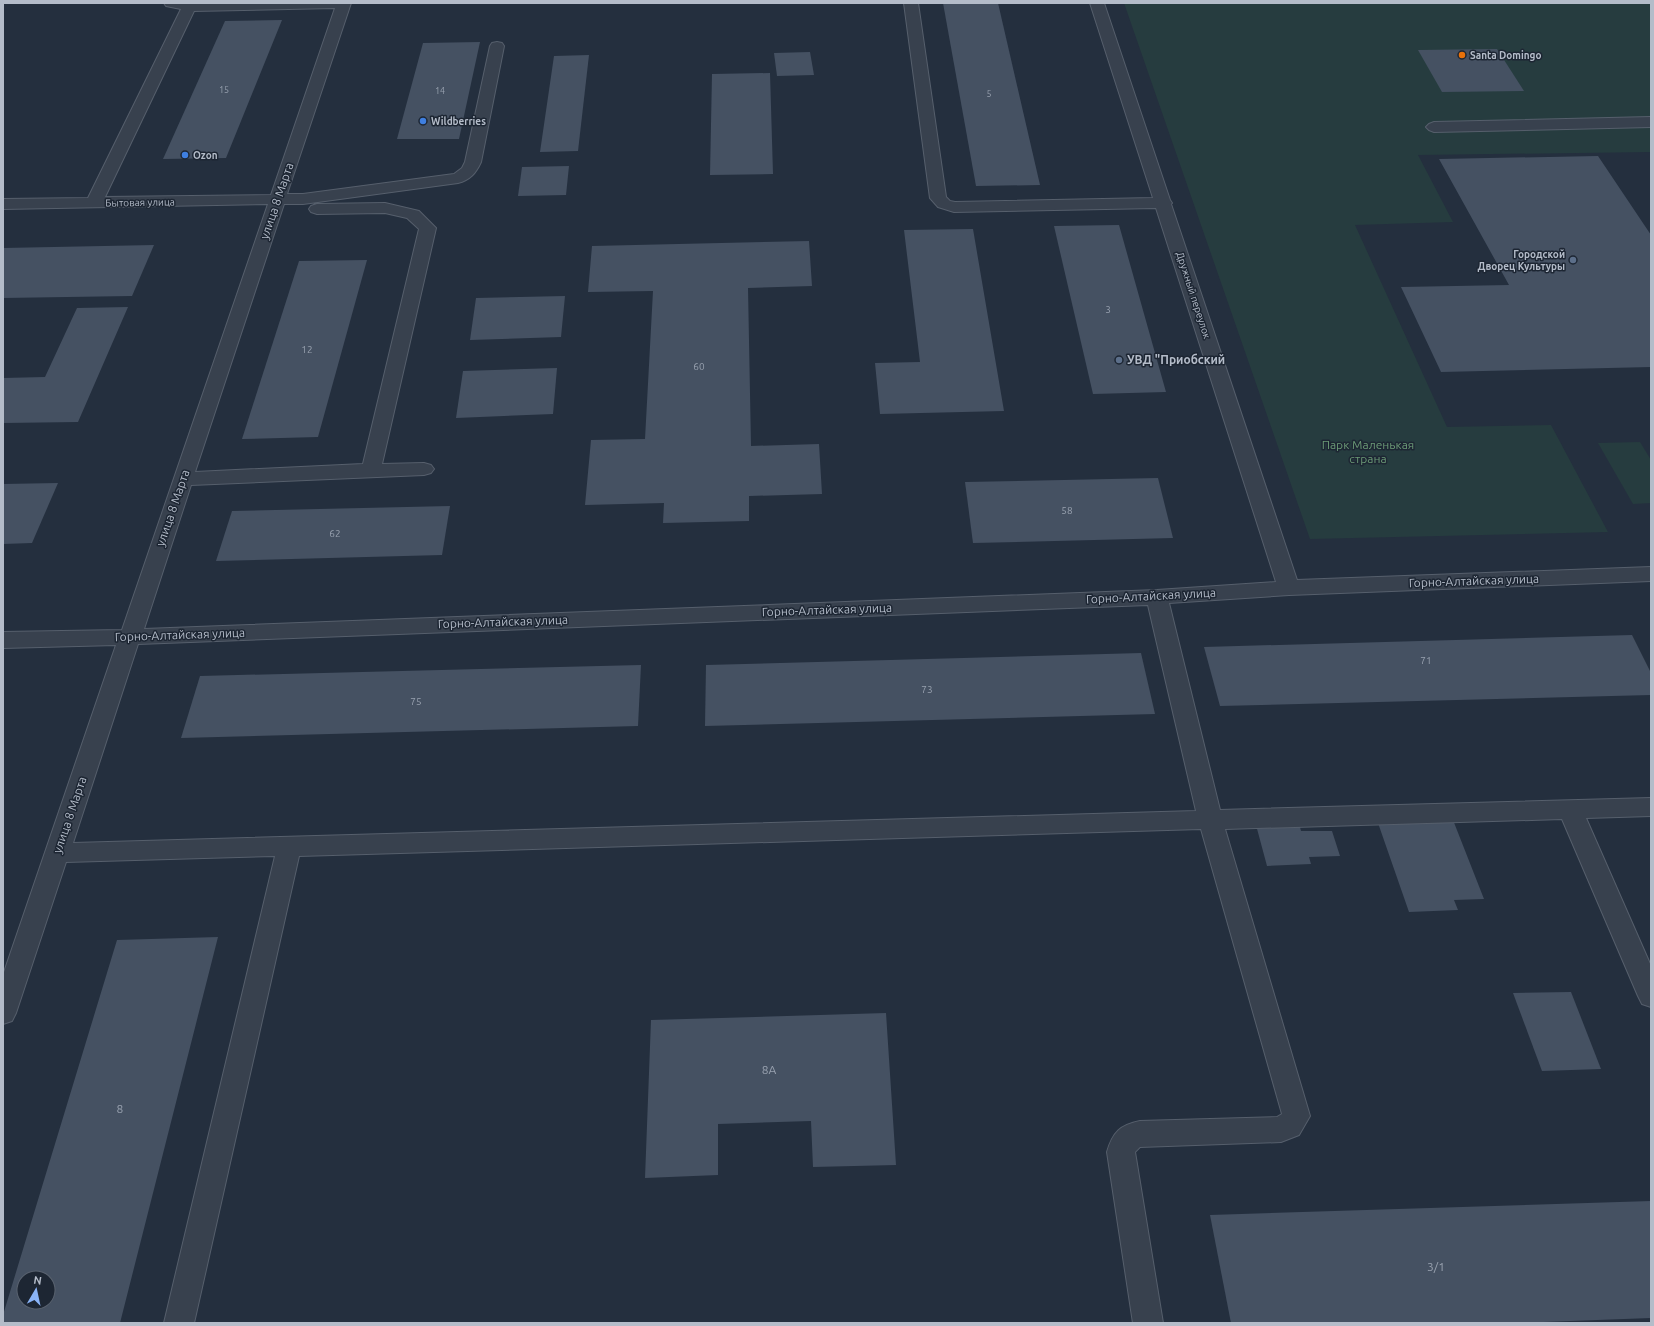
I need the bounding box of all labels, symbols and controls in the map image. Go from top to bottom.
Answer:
marker: Santa Domingo [1457,50,1467,60]
place label: Santa Domingo [1470,50,1541,61]
house number: 15 [219,85,229,95]
house number: 14 [435,86,445,96]
house number: 5 [986,89,992,99]
marker: Wildberries [418,116,428,126]
place label: Wildberries [431,116,486,127]
marker: Ozon [180,150,190,160]
place label: Ozon [193,150,218,161]
street label: улица 8 Марта [257,161,296,241]
street label: Бытовая улица [105,196,175,209]
place label: Городской Дворец Культуры [1478,249,1565,272]
street label: Дружный переулок [1174,250,1213,340]
marker: Городской Дворец Культуры [1568,255,1578,265]
house number: 3 [1105,304,1111,315]
house number: 12 [301,344,313,355]
place label: УВД "Приобский [1127,353,1225,366]
marker: УВД "Приобский [1114,355,1124,365]
house number: 60 [693,361,705,372]
park label: Парк Маленькая страна [1322,438,1414,465]
street label: улица 8 Марта [153,468,192,548]
house number: 58 [1061,505,1073,516]
house number: 62 [329,528,341,539]
street label: Горно-Алтайская улица [1409,572,1539,589]
street label: Горно-Алтайская улица [1086,586,1216,605]
street label: Горно-Алтайская улица [762,601,892,618]
street label: Горно-Алтайская улица [438,613,568,630]
street label: Горно-Алтайская улица [115,626,245,643]
house number: 71 [1420,655,1432,666]
house number: 73 [921,684,933,695]
house number: 75 [410,696,422,707]
street label: улица 8 Марта [50,775,89,855]
house number: 8А [762,1063,776,1076]
house number: 8 [117,1102,124,1115]
house number: 3/1 [1427,1260,1445,1273]
north arrow [16,1270,56,1310]
text: N [33,1274,43,1287]

